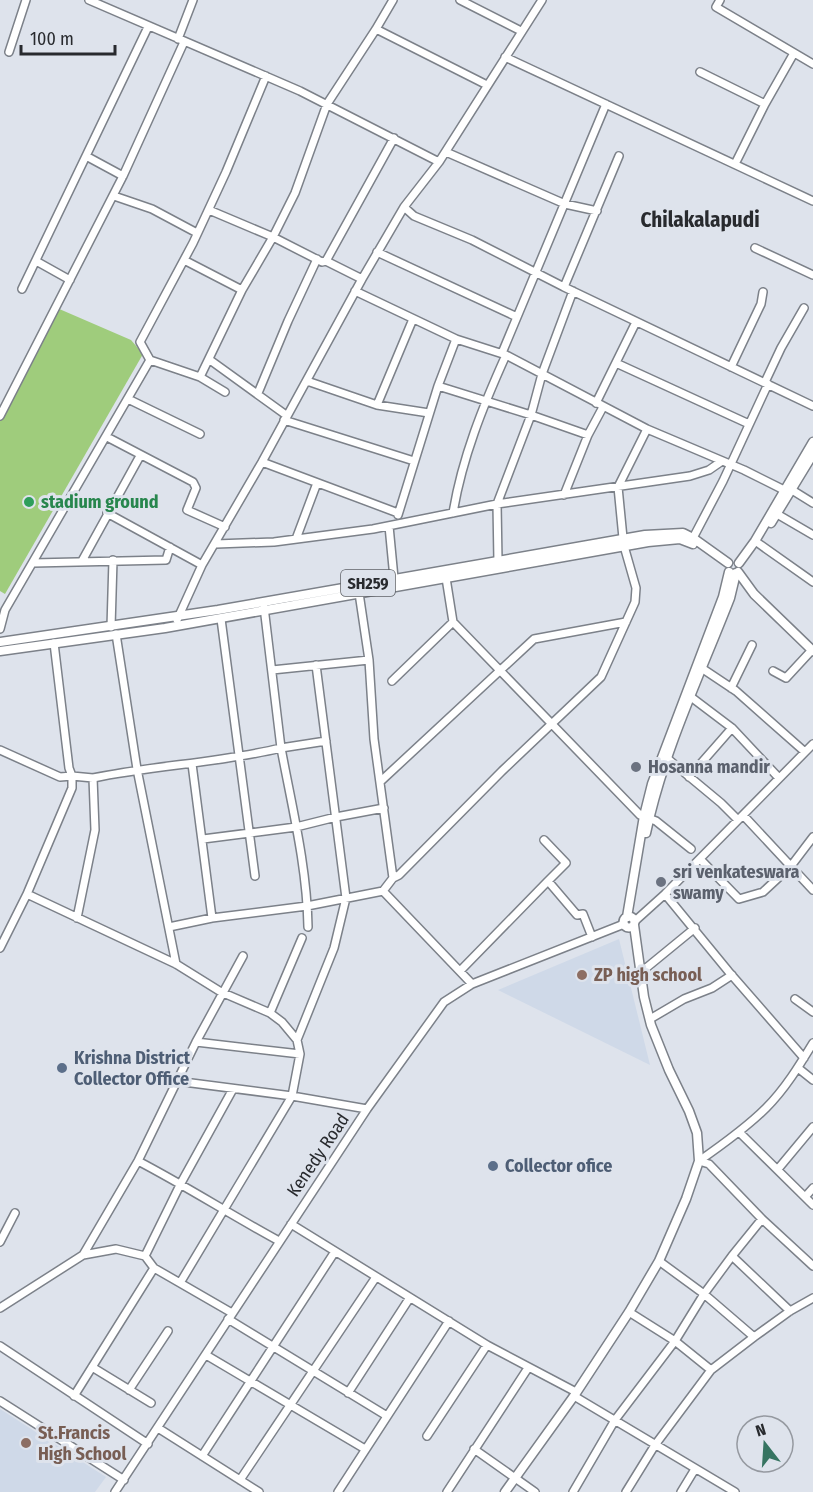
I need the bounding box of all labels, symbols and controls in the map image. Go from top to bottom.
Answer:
scale bar [21,18,116,56]
text: 100 m [30,28,74,50]
district label: Chilakalapudi [640,207,760,233]
place label: stadium ground [41,491,159,513]
marker: stadium ground [22,495,36,509]
road number: SH259 [341,570,395,596]
place label: Hosanna mandir [648,756,770,778]
marker: Hosanna mandir [629,760,643,774]
place label: sri venkateswara swamy [673,861,800,904]
marker: sri venkateswara swamy [654,875,668,889]
place label: ZP high school [594,964,702,986]
marker: ZP high school [575,968,589,982]
place label: Krishna District Collector Office [74,1047,191,1090]
marker: Krishna District Collector Office [55,1061,69,1075]
street label: Kenedy Road [282,1109,354,1201]
place label: Collector ofice [505,1155,612,1177]
marker: Collector ofice [486,1159,500,1173]
north arrow [735,1414,795,1474]
text: N [753,1420,768,1441]
place label: St.Francis High School [38,1422,126,1465]
marker: St.Francis High School [19,1436,33,1450]

